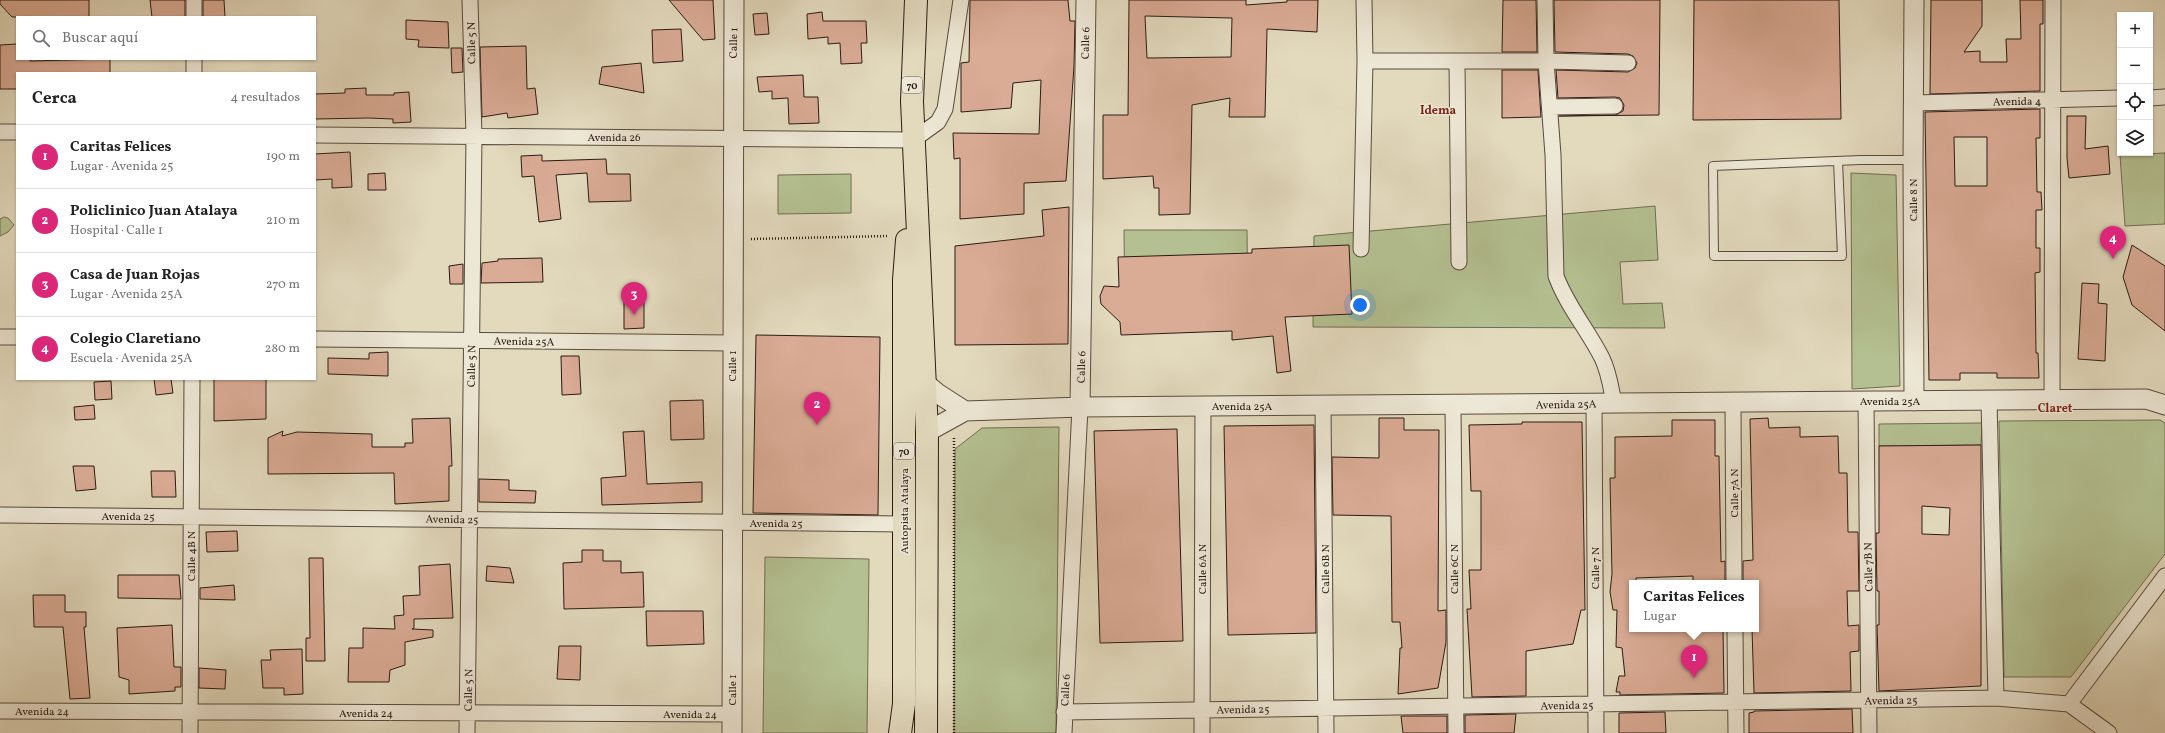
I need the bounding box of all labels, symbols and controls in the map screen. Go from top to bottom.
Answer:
map controls [2117,12,2153,156]
button: + [2117,12,2153,48]
search box [16,16,316,60]
street label: Calle 5 N [465,22,480,64]
street label: Calle 6 [1079,26,1094,59]
icon: search [30,27,52,49]
street label: Calle 1 [727,27,742,59]
text: Buscar aquí [62,28,138,49]
button: − [2117,48,2153,84]
road number: 70 [902,77,922,93]
button: locate [2117,84,2153,120]
text: Cerca [32,87,77,110]
text: 4 resultados [230,89,300,107]
street label: Avenida 4 [1993,95,2042,110]
district label: Idema [1420,103,1457,119]
button: layers [2117,120,2153,156]
street label: Avenida 26 [587,131,641,146]
text: Caritas Felices [70,137,172,158]
text: 1 [42,148,48,166]
text: 190 m [266,148,300,166]
text: Lugar · Avenida 25 [70,158,174,176]
street label: Calle 8 N [1907,179,1922,221]
text: Policlinico Juan Atalaya [70,201,238,222]
text: 2 [42,212,48,230]
text: 210 m [266,212,300,230]
text: Hospital · Calle 1 [70,222,163,240]
pin: 4 [2100,226,2126,259]
text: Casa de Juan Rojas [70,265,200,286]
text: 3 [42,276,48,294]
text: 270 m [266,276,300,294]
pin: 3 [621,282,647,315]
text: Lugar · Avenida 25A [70,286,183,304]
your location [1350,295,1370,315]
text: Colegio Claretiano [70,329,201,350]
street label: Avenida 25A [493,334,555,351]
text: 4 [41,340,49,358]
text: 280 m [264,340,300,358]
street label: Calle 5 N [465,345,480,387]
text: Escuela · Avenida 25A [70,350,193,368]
street label: Calle 6 [1075,350,1090,383]
street label: Calle 1 [726,351,741,381]
pin: 2 [804,392,830,425]
street label: Avenida 25A [1860,395,1921,410]
street label: Avenida 25A [1536,397,1597,414]
street label: Avenida 25A [1212,400,1273,415]
district label: Claret [2038,401,2073,417]
road number: 70 [894,443,914,459]
street label: Autopista Atalaya [898,467,913,554]
street label: Calle 7A N [1728,469,1743,518]
street label: Avenida 25 [102,510,154,525]
street label: Avenida 25 [425,513,479,528]
street label: Avenida 25 [750,517,802,532]
street label: Calle 4B N [185,531,200,581]
street label: Calle 7B N [1862,542,1877,592]
street label: Calle 6A N [1196,544,1211,594]
street label: Calle 6B N [1319,544,1334,594]
street label: Calle 6C N [1448,544,1463,594]
street label: Calle 7 N [1589,547,1604,589]
popup [1629,580,1759,632]
text: Caritas Felices [1643,587,1745,608]
text: Lugar [1643,608,1676,626]
pin: 1 [1681,645,1707,678]
street label: Calle 5 N [462,669,477,711]
street label: Calle 6 [1058,673,1075,707]
street label: Calle 1 [726,675,741,705]
street label: Avenida 25 [1864,694,1918,709]
street label: Avenida 25 [1540,699,1594,714]
street label: Avenida 25 [1216,703,1270,718]
street label: Avenida 24 [15,705,69,720]
street label: Avenida 24 [339,707,393,722]
street label: Avenida 24 [663,708,717,723]

